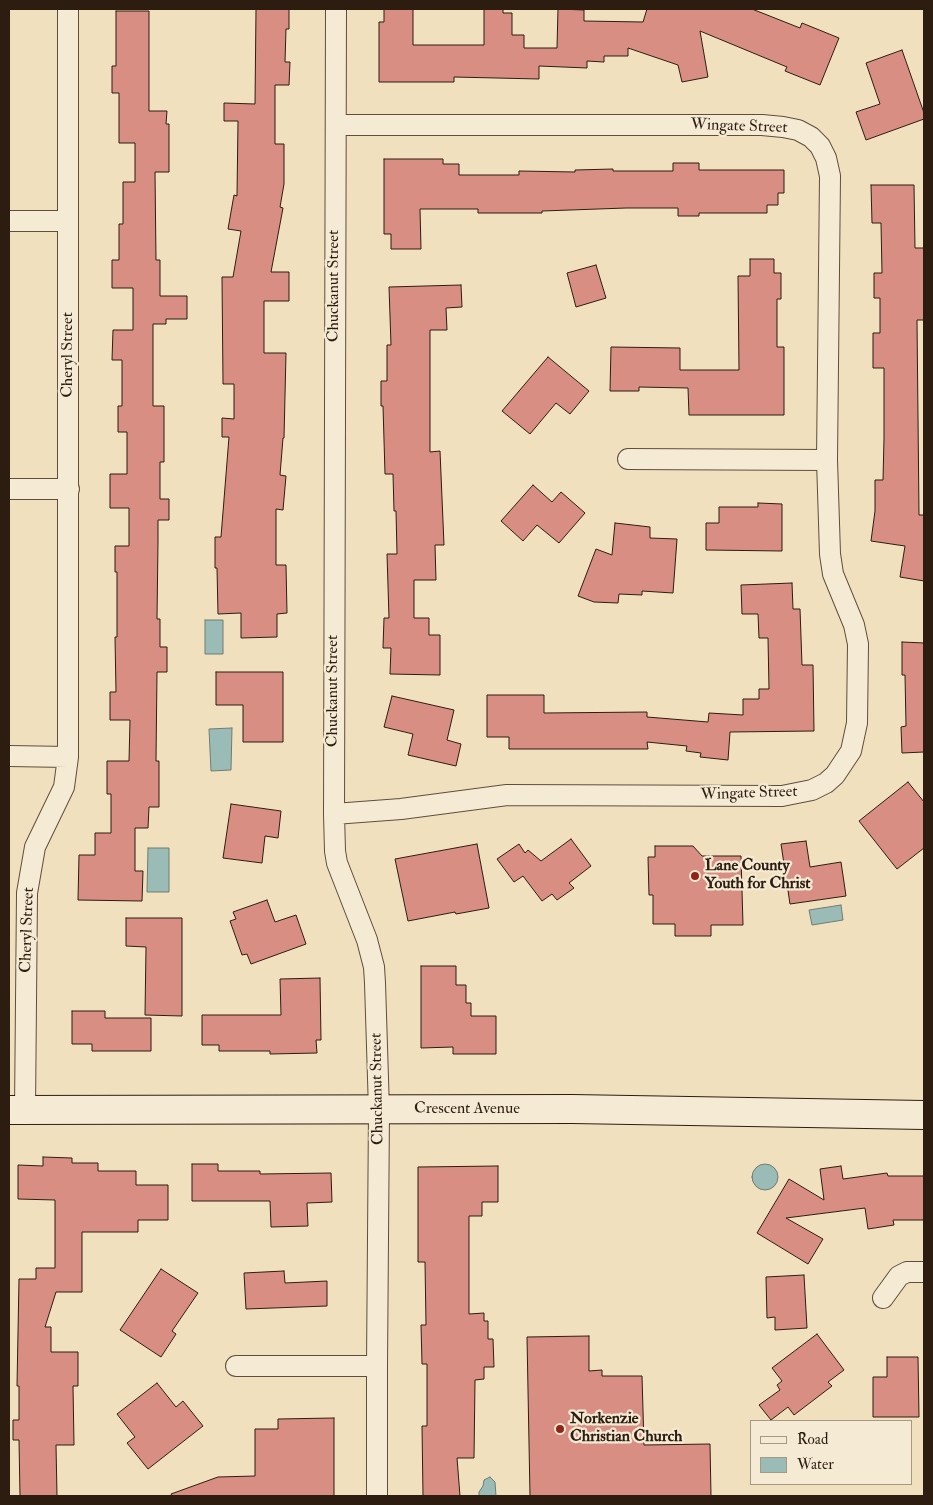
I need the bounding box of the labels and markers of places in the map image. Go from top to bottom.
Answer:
place label: Lane County Youth for Christ [705,857,810,895]
marker: Lane County Youth for Christ [689,870,701,882]
place label: Norkenzie Christian Church [570,1410,682,1448]
marker: Norkenzie Christian Church [554,1423,566,1435]

